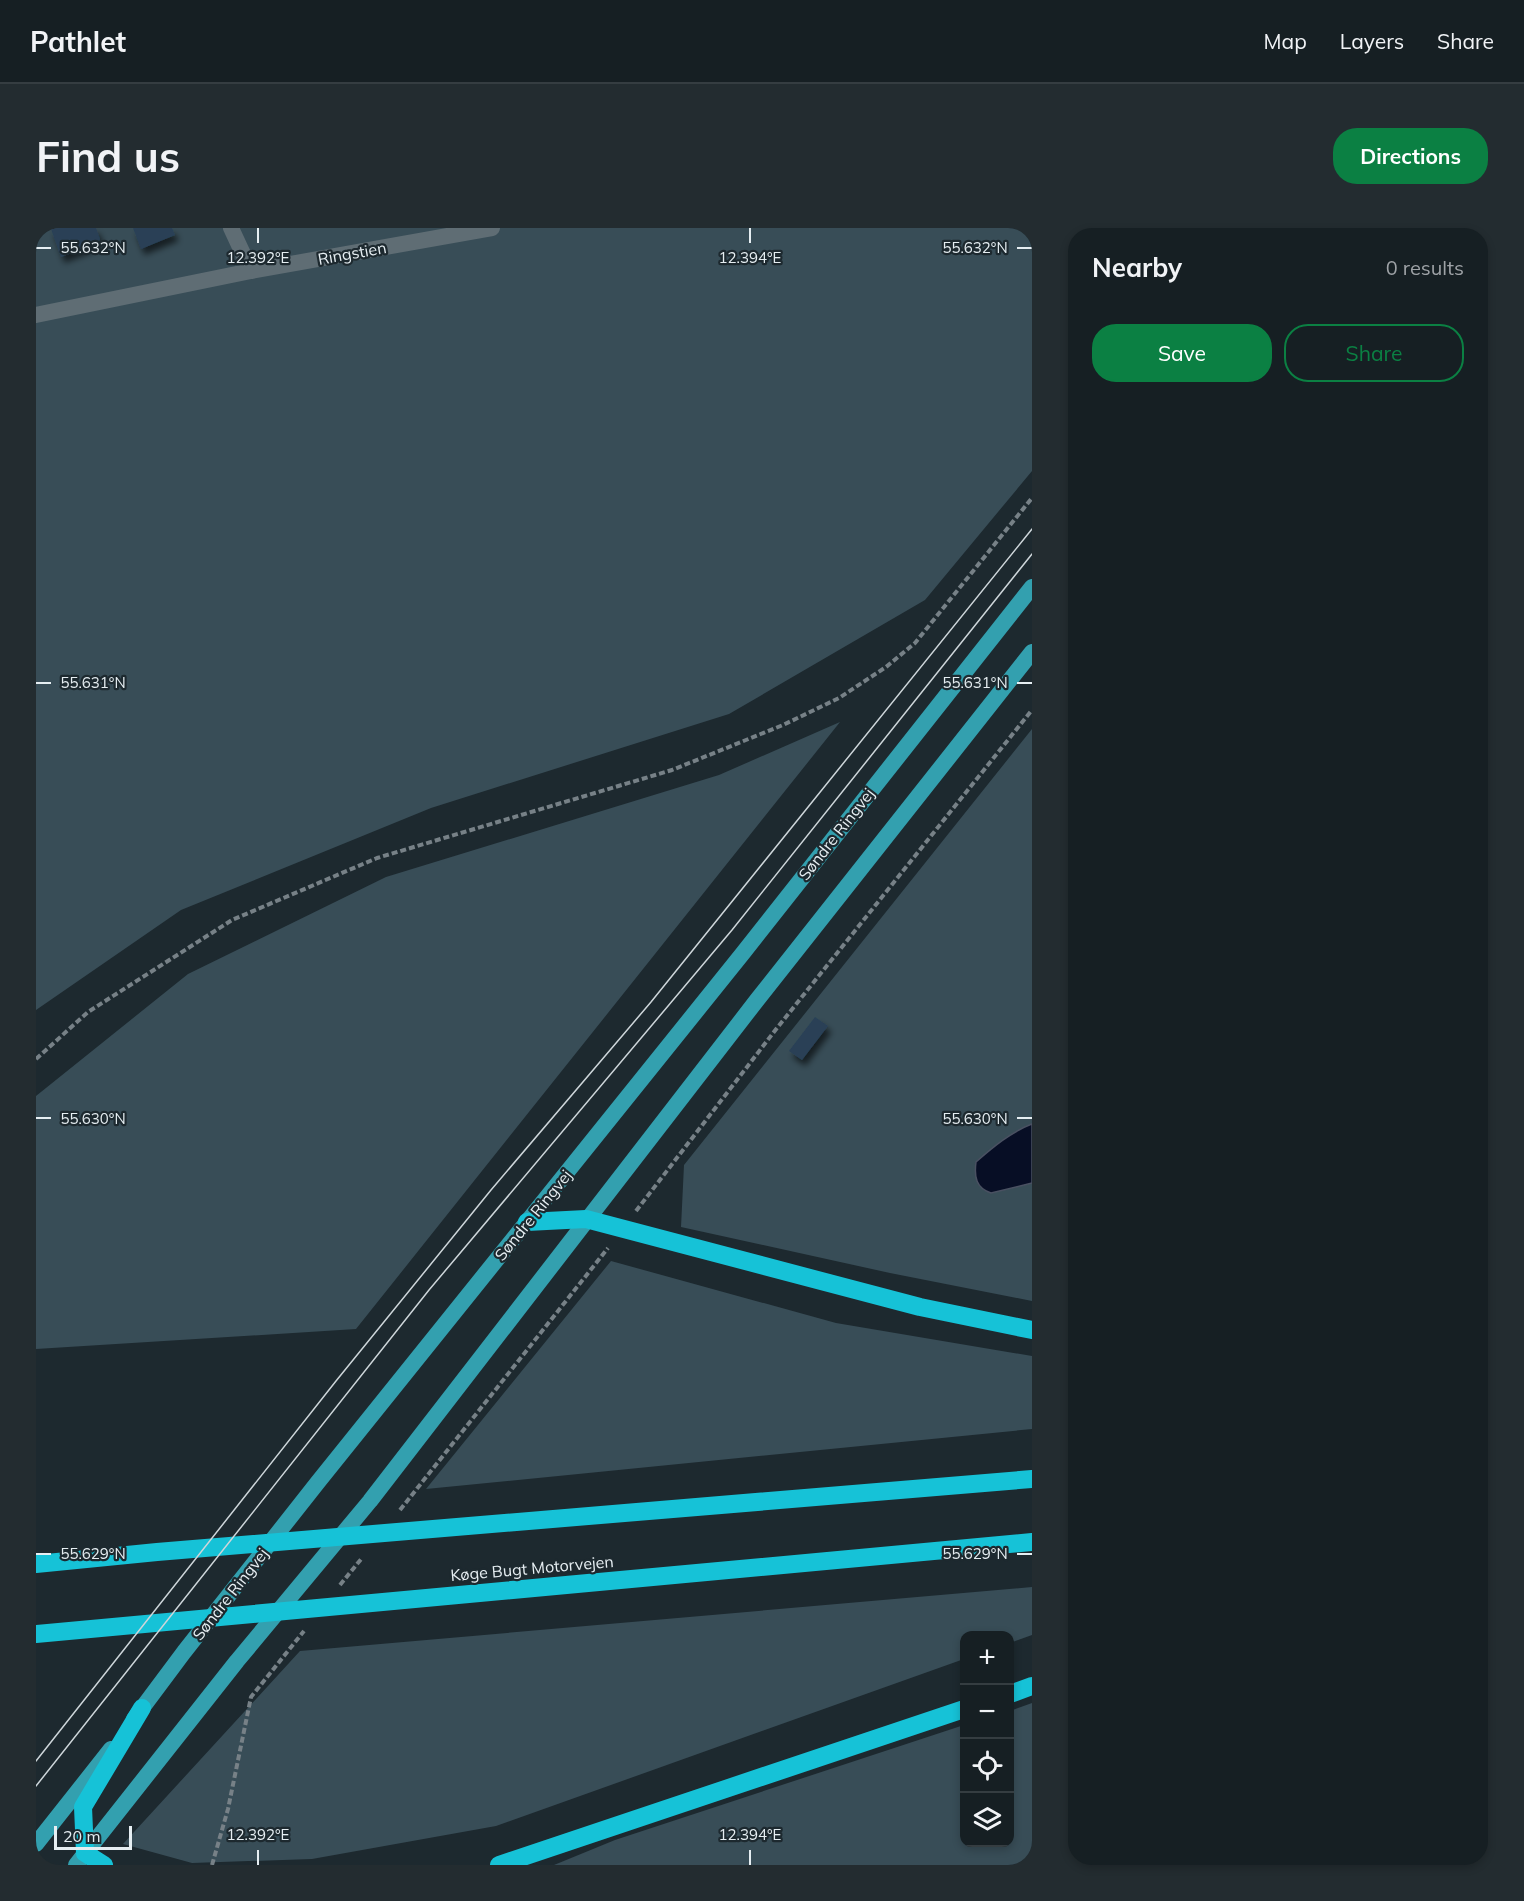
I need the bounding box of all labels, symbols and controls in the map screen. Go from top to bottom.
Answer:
text: Pathlet [30,24,126,59]
text: Map [1264,28,1307,54]
text: Layers [1340,28,1404,54]
text: Share [1437,28,1494,54]
button: Directions [1333,128,1488,184]
text: Find us [36,130,180,183]
street label: Ringstien [316,237,388,269]
text: 55.632°N [60,238,126,257]
text: 55.632°N [942,238,1008,257]
text: 12.392°E [227,248,290,267]
text: 12.394°E [719,248,782,267]
text: Nearby [1092,251,1182,284]
text: 0 results [1386,255,1464,280]
button: Save [1092,324,1272,382]
button: Share [1284,324,1464,382]
text: 55.631°N [60,673,126,692]
text: 55.631°N [942,673,1008,692]
street label: Søndre Ringvej [794,784,878,884]
text: 55.630°N [60,1109,126,1128]
text: 55.630°N [942,1109,1008,1128]
street label: Søndre Ringvej [490,1165,576,1265]
text: 55.629°N [60,1544,126,1563]
street label: Søndre Ringvej [188,1544,272,1644]
text: 55.629°N [942,1544,1008,1563]
street label: Køge Bugt Motorvejen [450,1551,614,1585]
map controls [960,1631,1014,1847]
button: + [960,1631,1014,1685]
button: − [960,1685,1014,1739]
button: locate [960,1739,1014,1793]
button: layers [960,1793,1014,1847]
scale bar [54,1823,132,1850]
text: 12.392°E [227,1825,290,1844]
text: 12.394°E [719,1825,782,1844]
text: 20 m [63,1826,100,1846]

